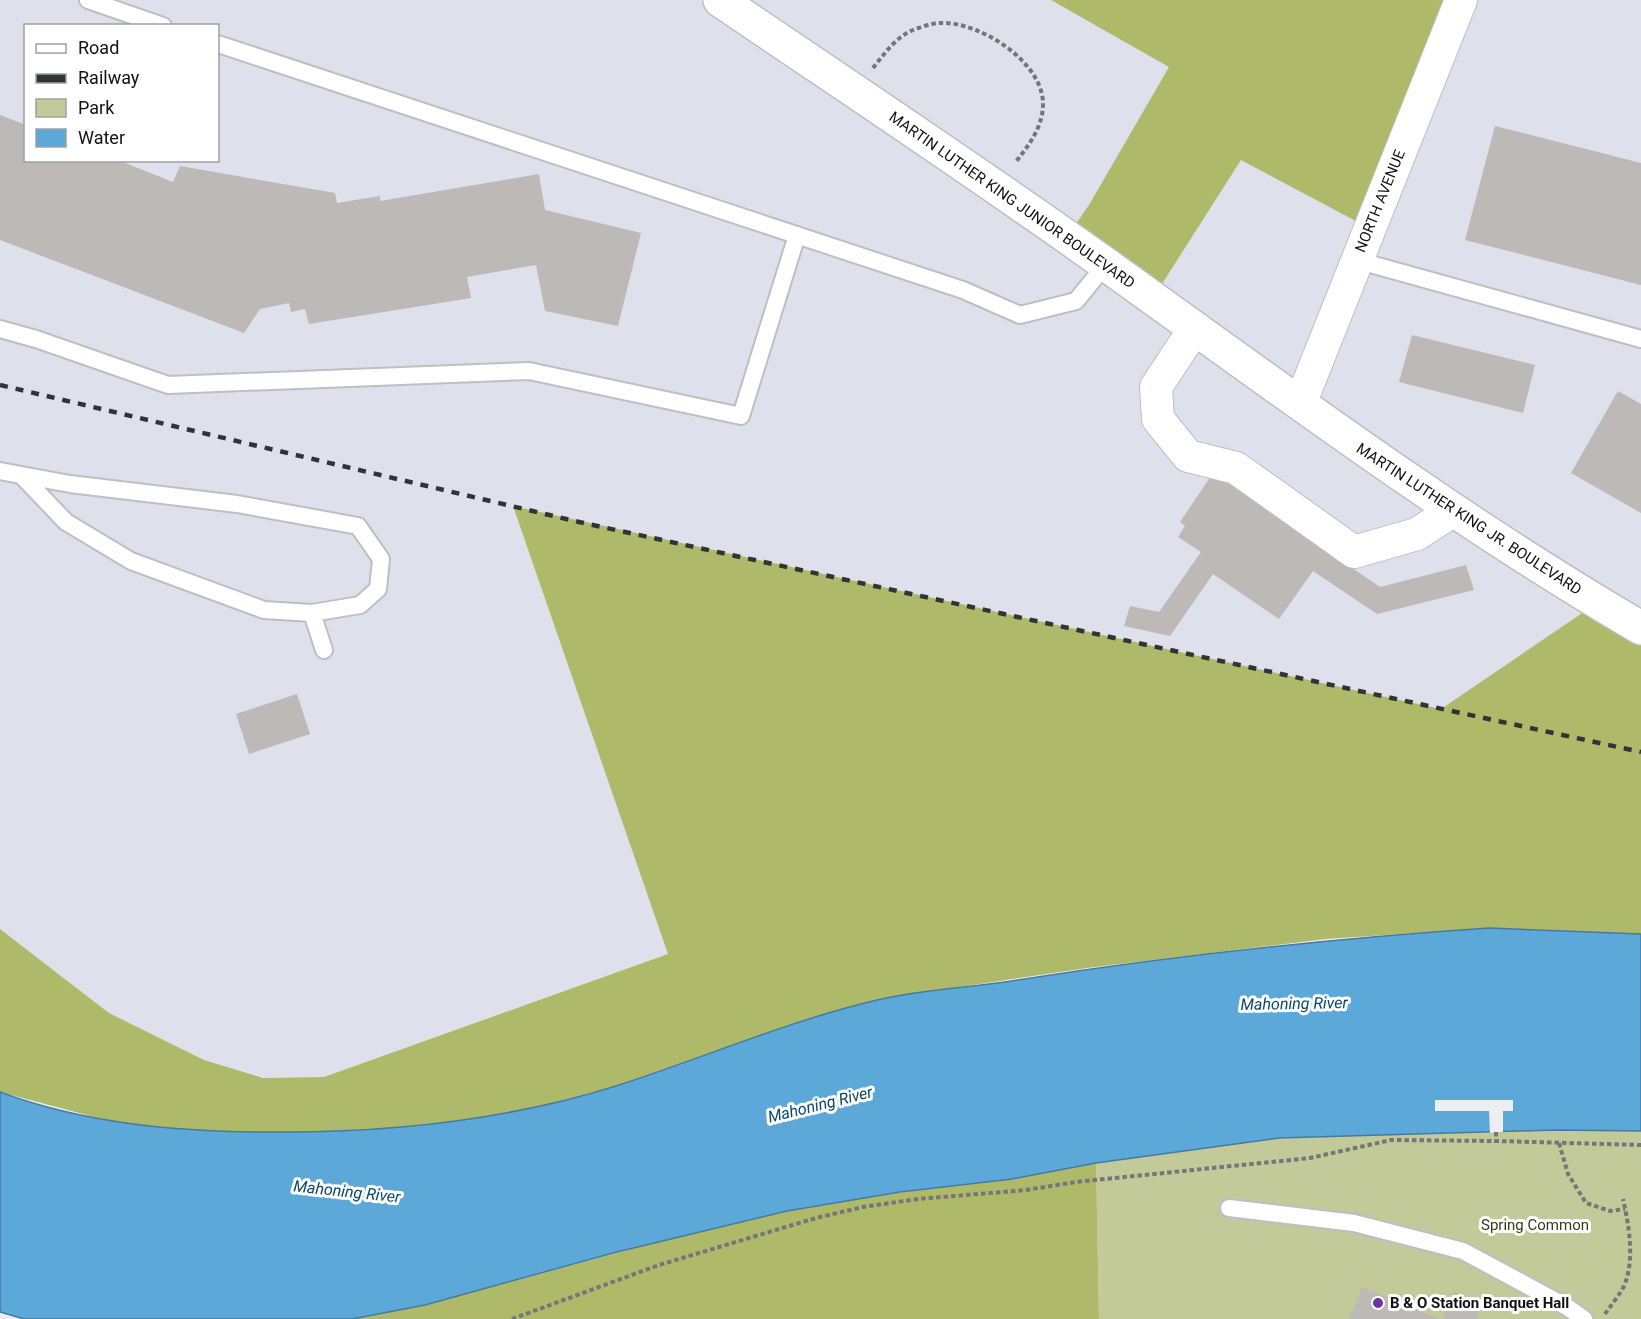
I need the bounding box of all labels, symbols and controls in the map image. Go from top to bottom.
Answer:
legend [24,24,219,162]
text: Road [78,37,119,58]
text: Railway [78,67,140,88]
text: Park [78,97,115,118]
street label: MARTIN LUTHER KING JUNIOR BOULEVARD [886,108,1138,292]
text: Water [78,127,125,148]
street label: NORTH AVENUE [1351,147,1409,255]
street label: MARTIN LUTHER KING JR. BOULEVARD [1353,439,1585,599]
water label: Mahoning River [1240,993,1349,1014]
water label: Mahoning River [766,1082,875,1127]
water label: Mahoning River [293,1176,402,1207]
park label: Spring Common [1481,1216,1589,1234]
place label: B & O Station Banquet Hall [1390,1294,1569,1312]
marker: B & O Station Banquet Hall [1371,1296,1385,1310]

